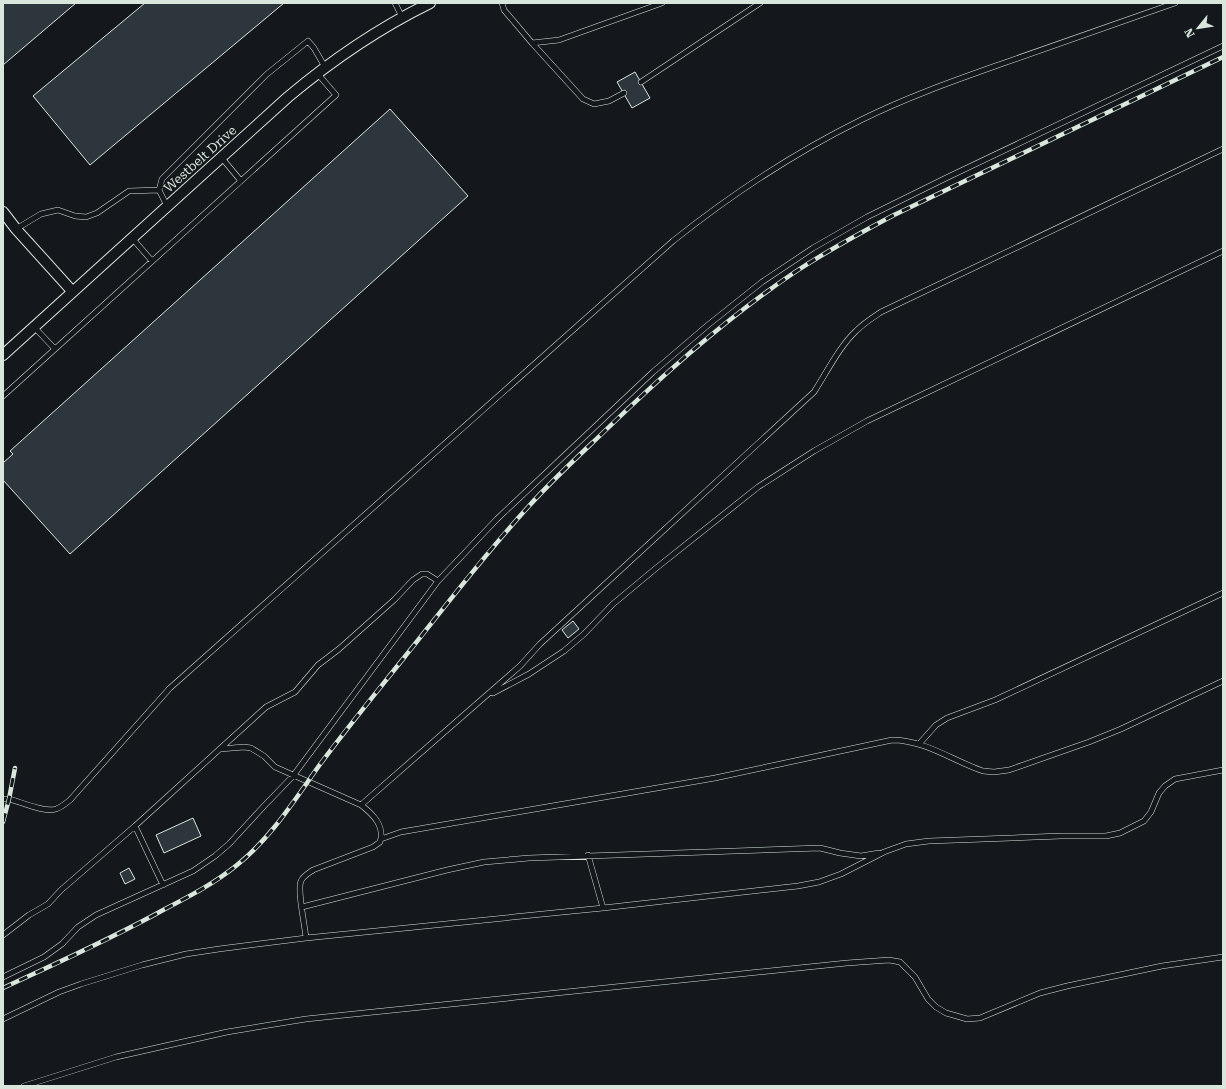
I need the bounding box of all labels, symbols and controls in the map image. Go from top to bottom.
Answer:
north arrow [1178,8,1218,48]
text: N [1182,25,1198,40]
street label: Westbelt Drive [161,123,239,195]

